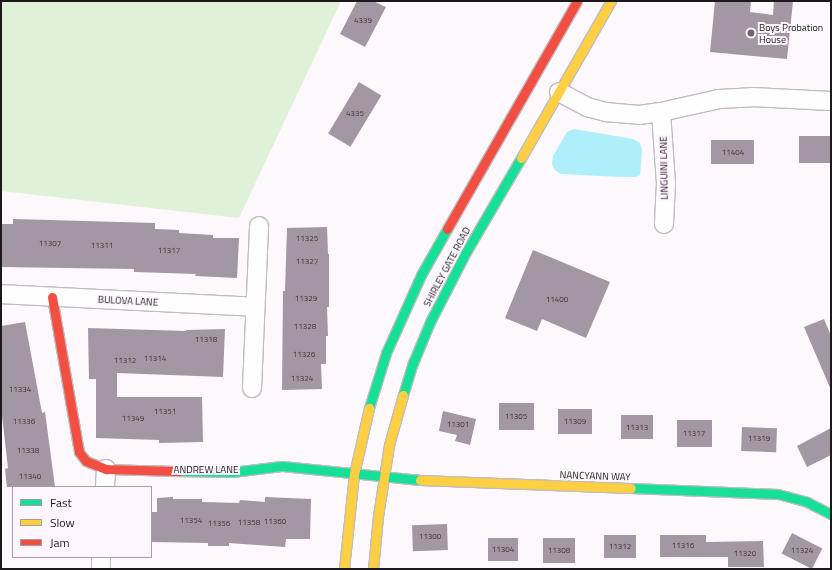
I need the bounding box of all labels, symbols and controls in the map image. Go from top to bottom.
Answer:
house number: 4339 [354,16,372,26]
place label: Boys Probation House [759,21,823,44]
marker: Boys Probation House [746,28,756,38]
house number: 4335 [346,109,364,119]
street label: LINGUINI LANE [657,136,671,200]
house number: 11404 [722,148,744,158]
street label: SHIRLEY GATE ROAD [421,225,473,309]
house number: 11325 [296,234,318,244]
house number: 11307 [39,239,61,249]
house number: 11311 [91,241,113,251]
house number: 11317 [158,246,180,256]
house number: 11327 [296,257,318,267]
street label: BULOVA LANE [98,293,158,309]
house number: 11329 [295,294,317,304]
house number: 11400 [546,295,568,305]
house number: 11328 [294,322,316,332]
house number: 11318 [195,335,217,345]
house number: 11326 [293,350,315,360]
house number: 11314 [144,354,166,364]
house number: 11312 [114,356,136,366]
house number: 11324 [291,374,313,384]
house number: 11334 [9,385,31,395]
house number: 11351 [154,407,176,417]
house number: 11305 [505,412,527,422]
house number: 11349 [122,414,144,424]
house number: 11336 [13,417,35,427]
house number: 11309 [564,417,586,427]
house number: 11301 [447,420,469,430]
house number: 11313 [626,423,648,433]
house number: 11317 [683,429,705,439]
house number: 11319 [748,434,770,444]
house number: 11338 [17,446,39,456]
street label: ANDREW LANE [174,464,238,476]
street label: NANCYANN WAY [559,469,631,483]
house number: 11340 [19,472,41,482]
legend [12,486,152,558]
text: Fast [50,493,72,512]
text: Slow [50,513,75,532]
house number: 11354 [180,516,202,526]
house number: 11360 [264,517,286,527]
house number: 11358 [238,518,260,528]
house number: 11356 [208,519,230,529]
house number: 11300 [419,532,441,542]
text: Jam [50,533,70,552]
house number: 11316 [672,541,694,551]
house number: 11312 [609,542,631,552]
house number: 11304 [492,545,514,555]
house number: 11308 [548,546,570,556]
house number: 11324 [791,546,813,556]
house number: 11320 [734,549,756,559]

